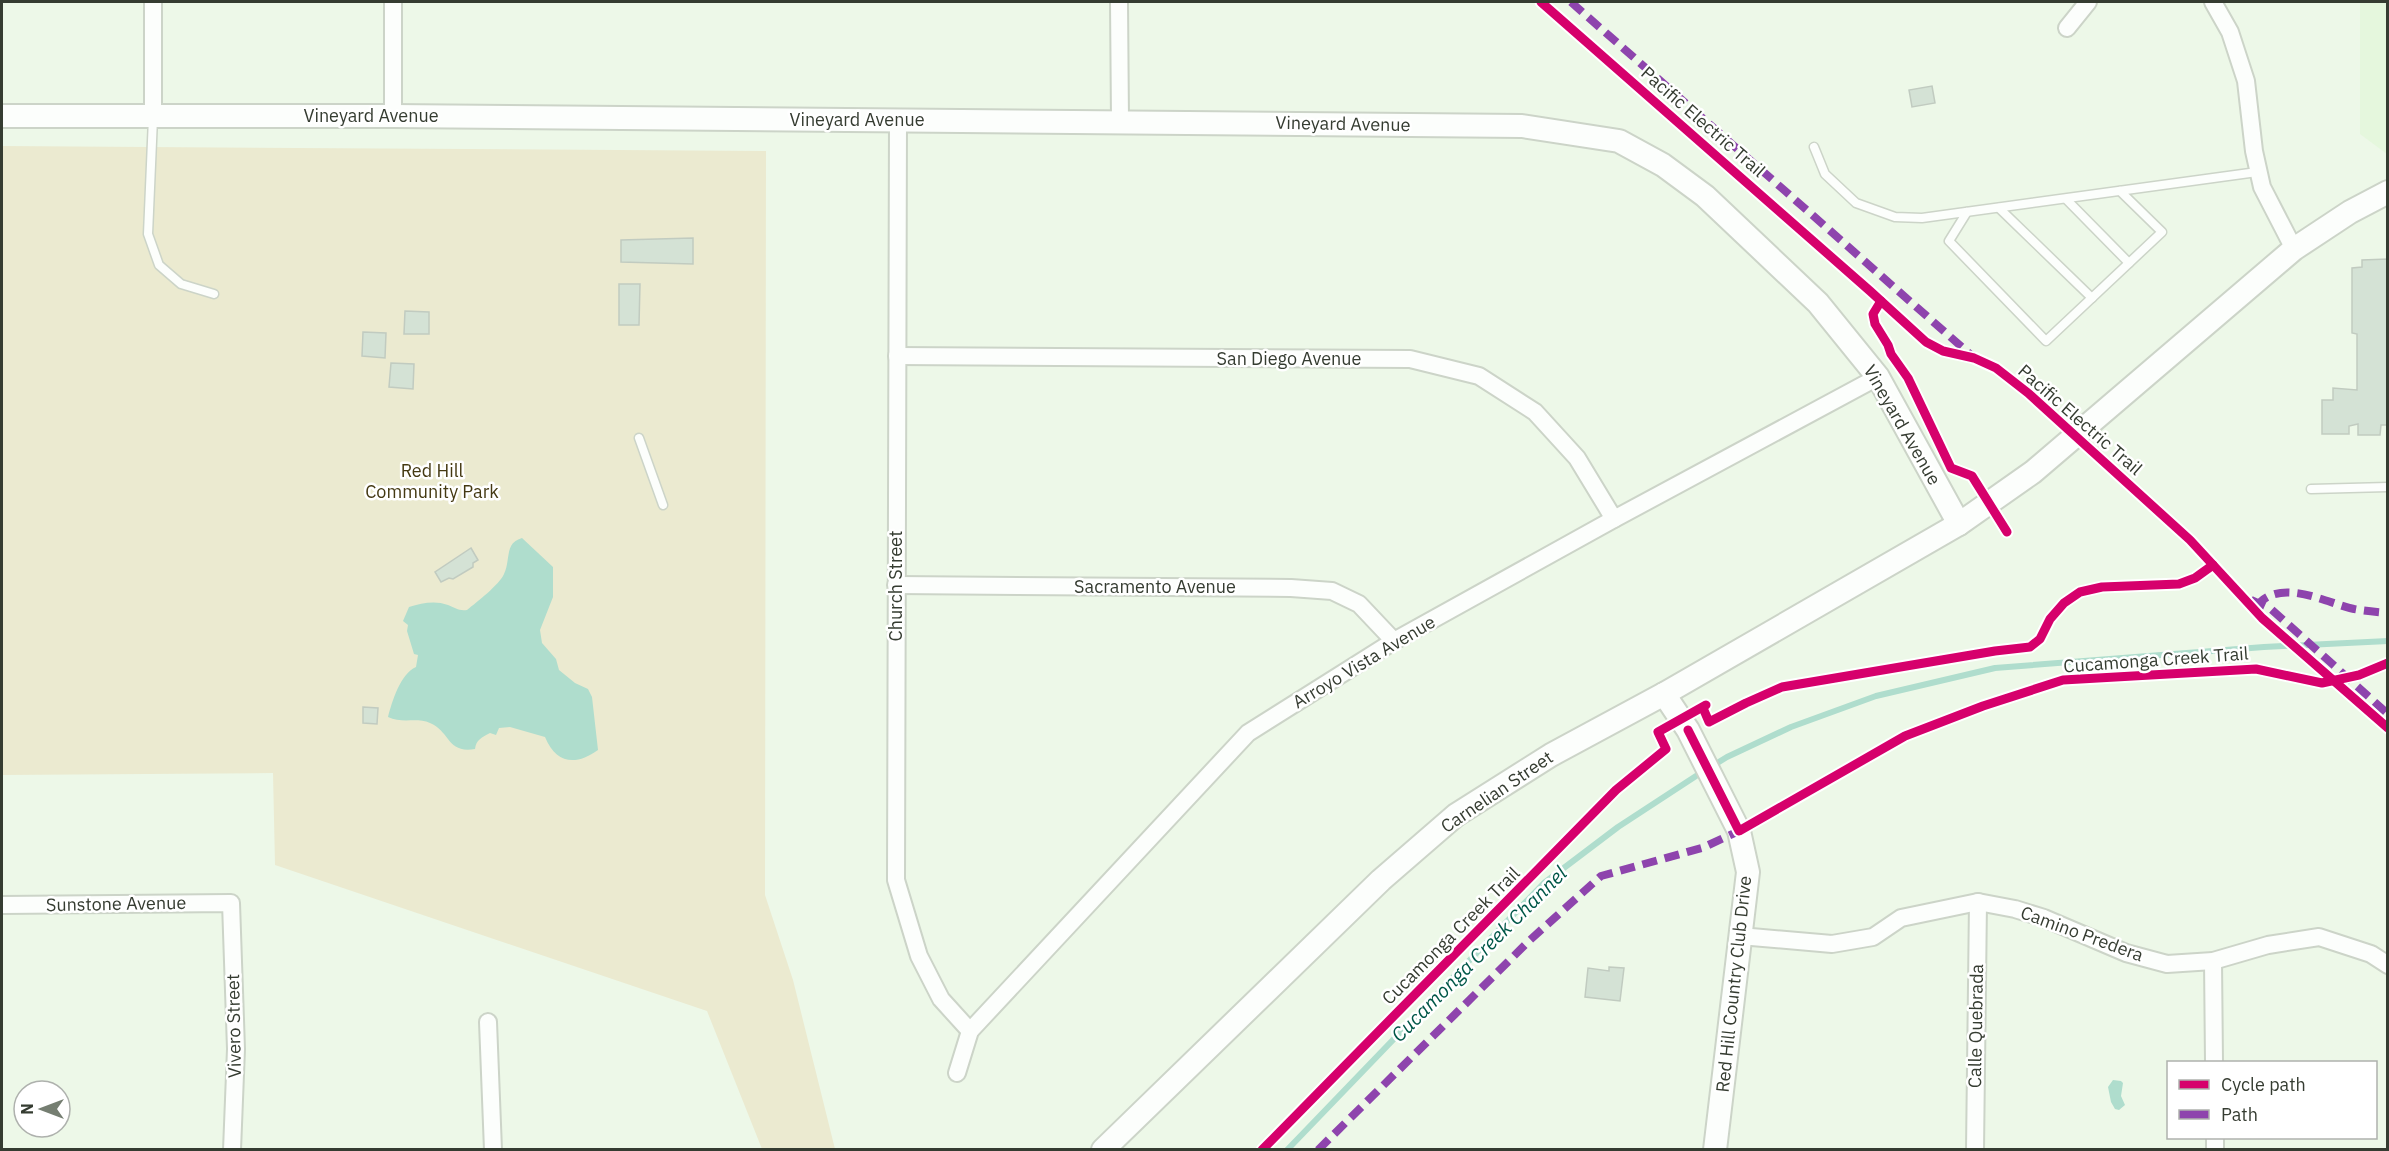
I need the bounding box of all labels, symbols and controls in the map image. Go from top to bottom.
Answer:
street label: Pacific Electric Trail [1636,61,1770,182]
street label: Vineyard Avenue [303,104,439,127]
street label: Vineyard Avenue [789,108,925,131]
street label: Vineyard Avenue [1275,111,1411,136]
street label: San Diego Avenue [1217,347,1362,370]
street label: Pacific Electric Trail [2013,359,2147,480]
street label: Vineyard Avenue [1859,360,1946,489]
park label: Red Hill Community Park [365,459,499,503]
street label: Church Street [884,530,907,642]
street label: Sacramento Avenue [1074,575,1236,598]
street label: Arroyo Vista Avenue [1288,610,1439,713]
street label: Cucamonga Creek Trail [2063,642,2249,677]
street label: Carnelian Street [1436,746,1557,838]
water label: Cucamonga Creek Channel [1385,859,1573,1047]
street label: Cucamonga Creek Trail [1377,862,1524,1009]
street label: Red Hill Country Club Drive [1711,874,1756,1093]
street label: Sunstone Avenue [46,891,186,916]
street label: Camino Predera [2018,901,2147,967]
street label: Calle Quebrada [1963,963,1988,1088]
street label: Vivero Street [221,974,246,1078]
legend [2167,1061,2377,1139]
text: Cycle path [2221,1073,2306,1096]
north arrow [12,1079,72,1139]
text: N [17,1103,37,1115]
text: Path [2221,1103,2258,1126]

